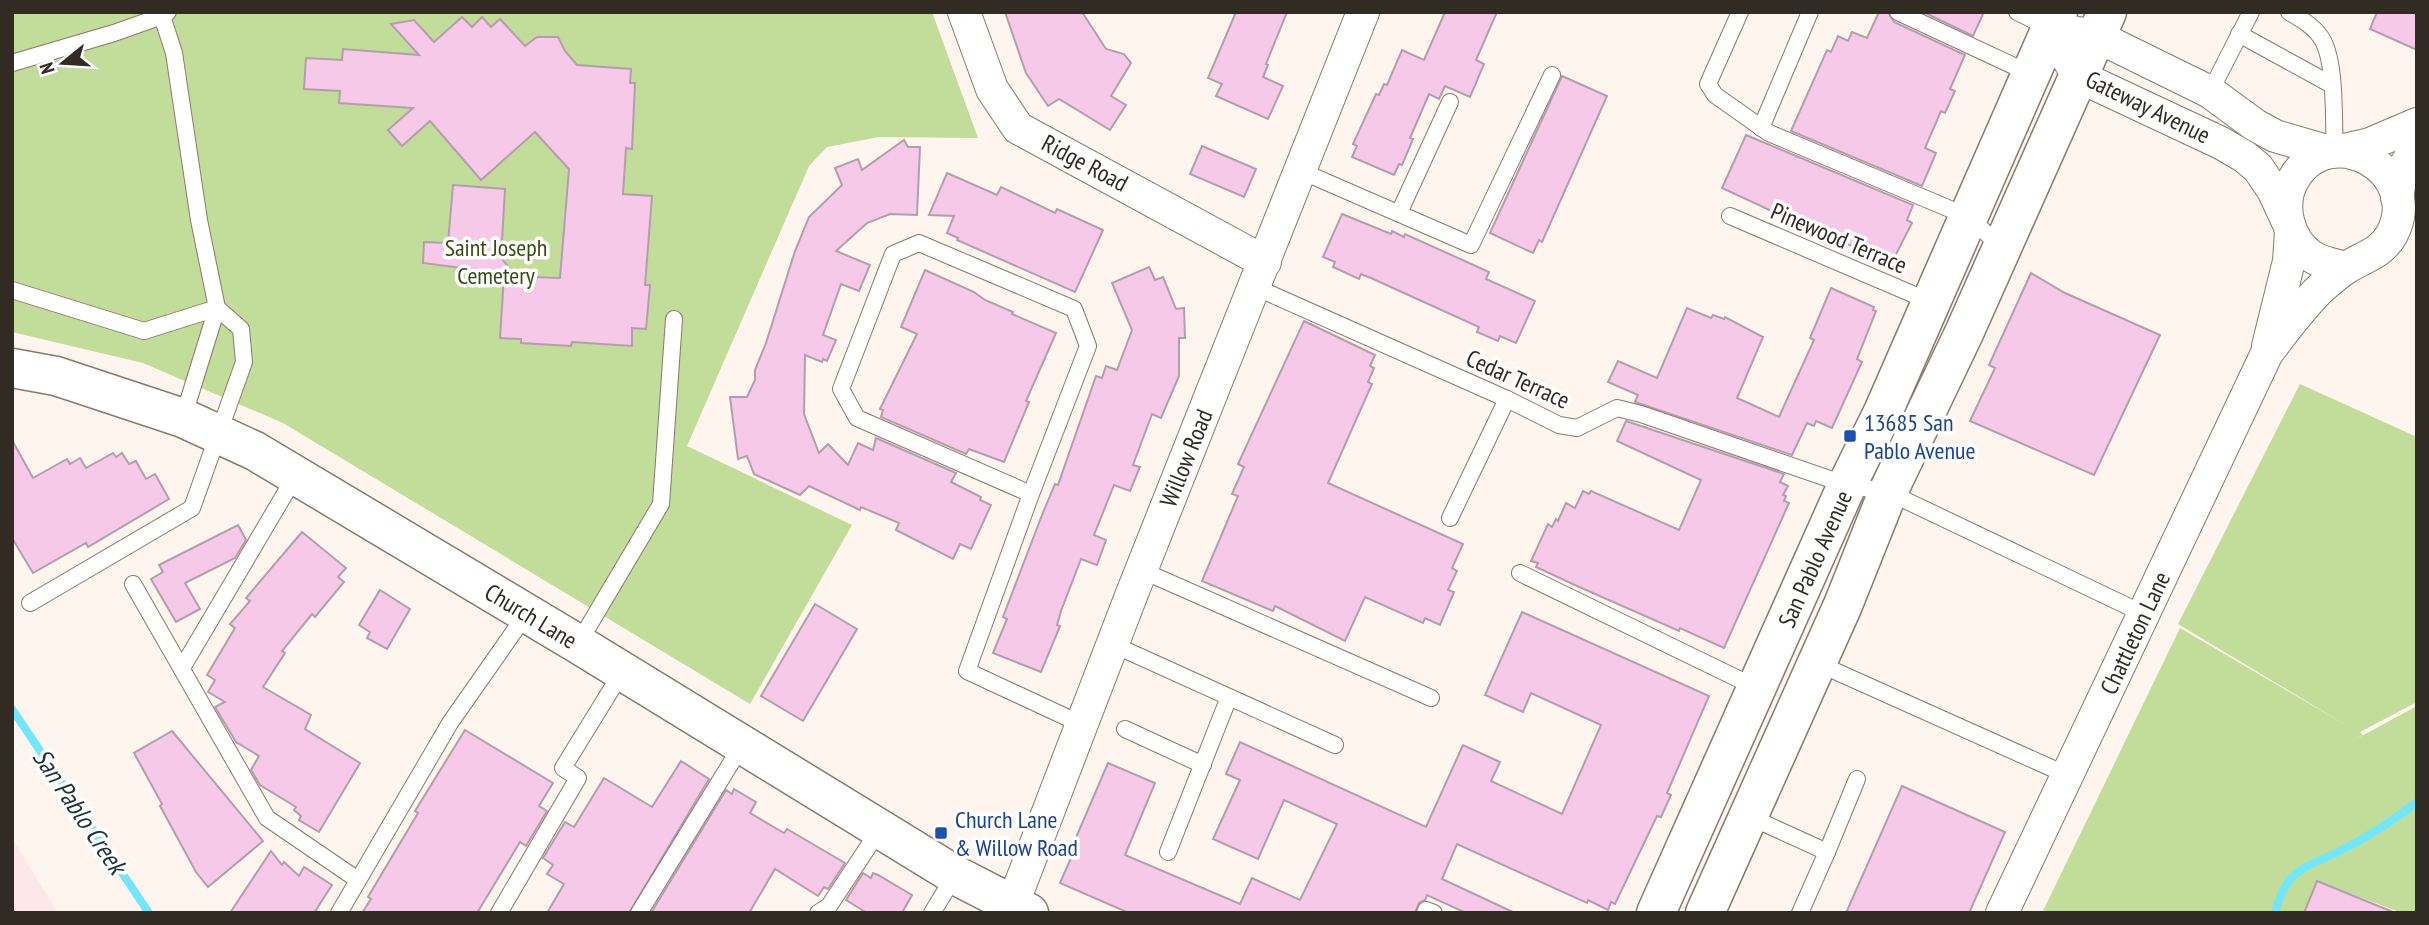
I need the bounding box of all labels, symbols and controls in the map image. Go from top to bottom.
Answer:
north arrow [28,28,98,98]
text: N [34,60,60,77]
street label: Gateway Avenue [2081,64,2215,150]
street label: Ridge Road [1036,127,1134,199]
street label: Pinewood Terrace [1766,195,1912,281]
park label: Saint Joseph Cemetery [445,232,547,291]
street label: Cedar Terrace [1461,342,1575,416]
street label: Willow Road [1152,405,1220,511]
place label: 13685 San Pablo Avenue [1864,407,1975,466]
marker: 13685 San Pablo Avenue [1842,428,1858,444]
street label: San Pablo Avenue [1771,486,1859,632]
street label: Chattleton Lane [2093,567,2177,699]
street label: Church Lane [479,576,583,656]
water label: San Pablo Creek [26,742,136,882]
place label: Church Lane & Willow Road [955,804,1078,863]
marker: Church Lane & Willow Road [933,825,949,841]

